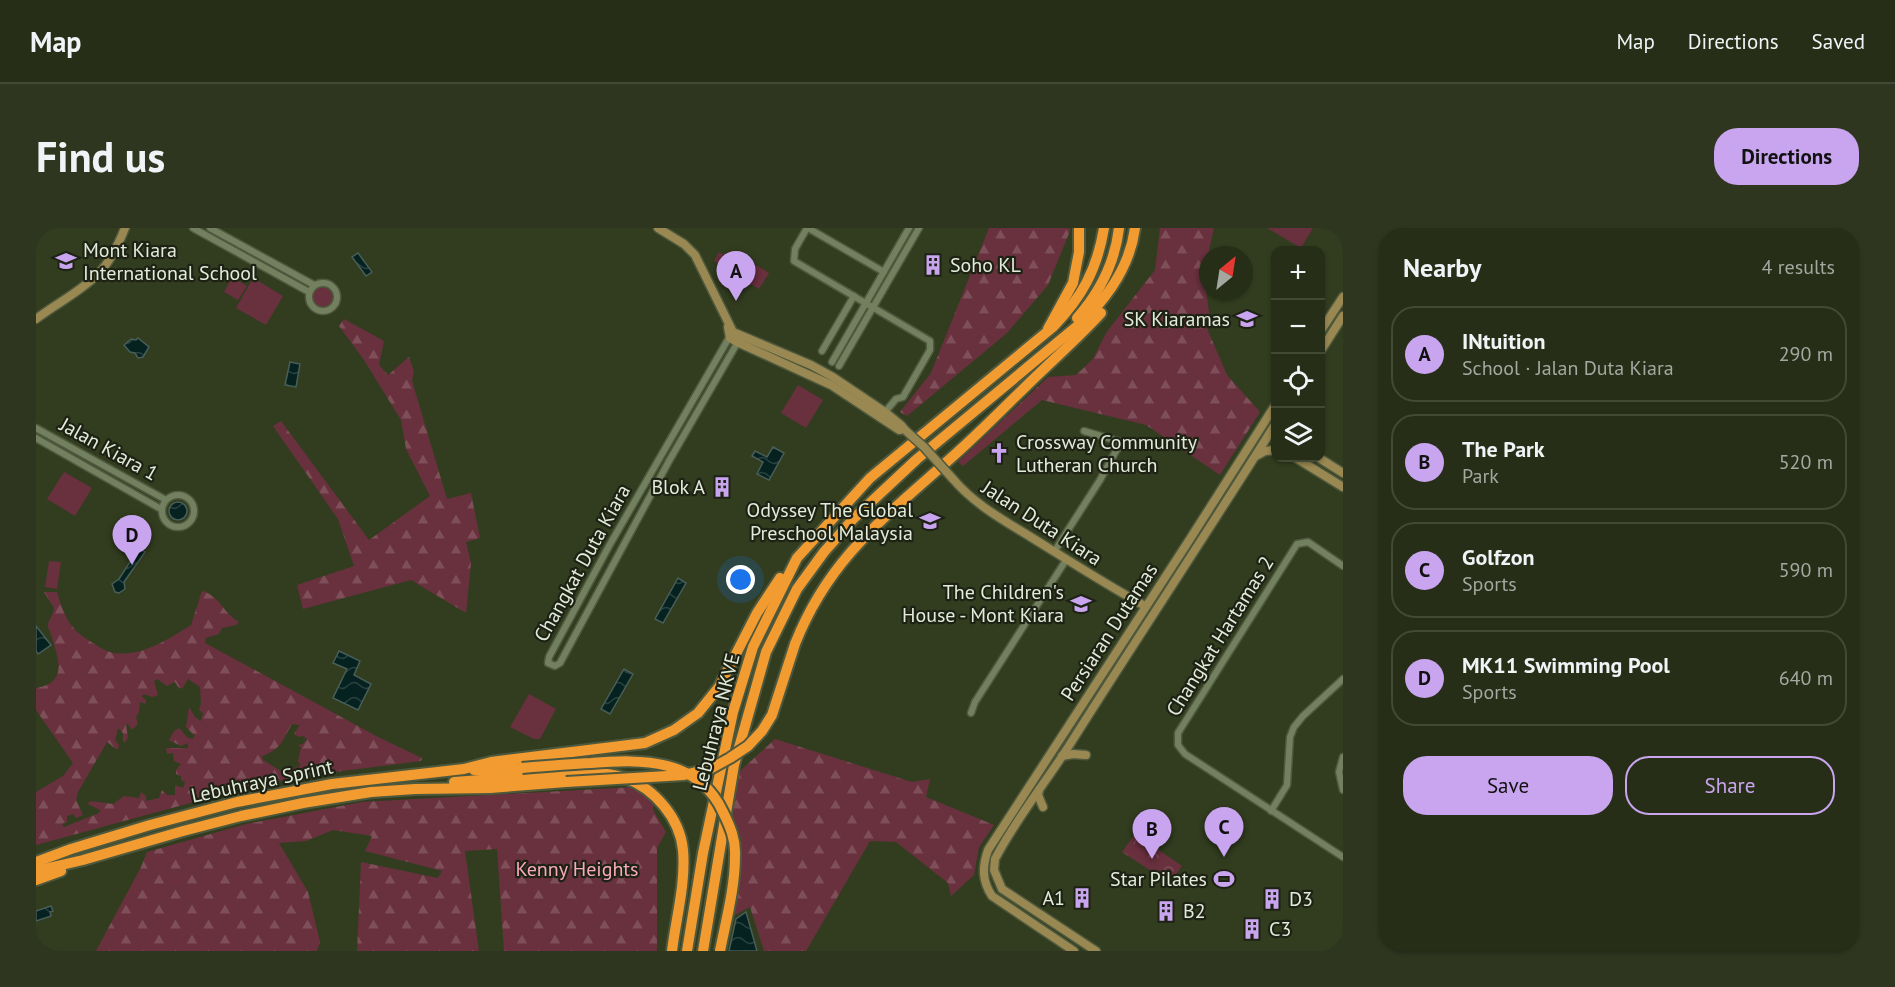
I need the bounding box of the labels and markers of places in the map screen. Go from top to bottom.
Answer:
place label: Mont Kiara International School [83,237,257,286]
school or university icon: Mont Kiara International School [54,249,78,273]
pin: A [716,251,756,301]
place label: Soho KL [950,252,1021,278]
building icon: Soho KL [921,253,945,277]
place label: SK Kiaramas [1124,306,1230,332]
school or university icon: SK Kiaramas [1235,307,1259,331]
place label: Crossway Community Lutheran Church [1016,429,1198,478]
church icon: Crossway Community Lutheran Church [987,441,1011,465]
place label: Blok A [651,474,705,500]
building icon: Blok A [710,475,734,499]
place label: Odyssey The Global Preschool Malaysia [746,497,913,546]
school or university icon: Odyssey The Global Preschool Malaysia [918,509,942,533]
pin: D [112,516,152,565]
place label: The Children's House - Mont Kiara [902,579,1064,628]
school or university icon: The Children's House - Mont Kiara [1069,592,1093,616]
pin: C [1204,808,1244,857]
pin: B [1132,810,1172,859]
place label: Star Pilates [1110,866,1207,892]
sports icon: Star Pilates [1212,867,1236,891]
place label: A1 [1042,885,1065,911]
building icon: A1 [1070,886,1094,910]
place label: D3 [1289,886,1313,912]
building icon: D3 [1260,887,1284,911]
place label: B2 [1183,898,1206,924]
building icon: B2 [1154,899,1178,923]
place label: C3 [1269,916,1291,942]
building icon: C3 [1240,917,1264,941]

